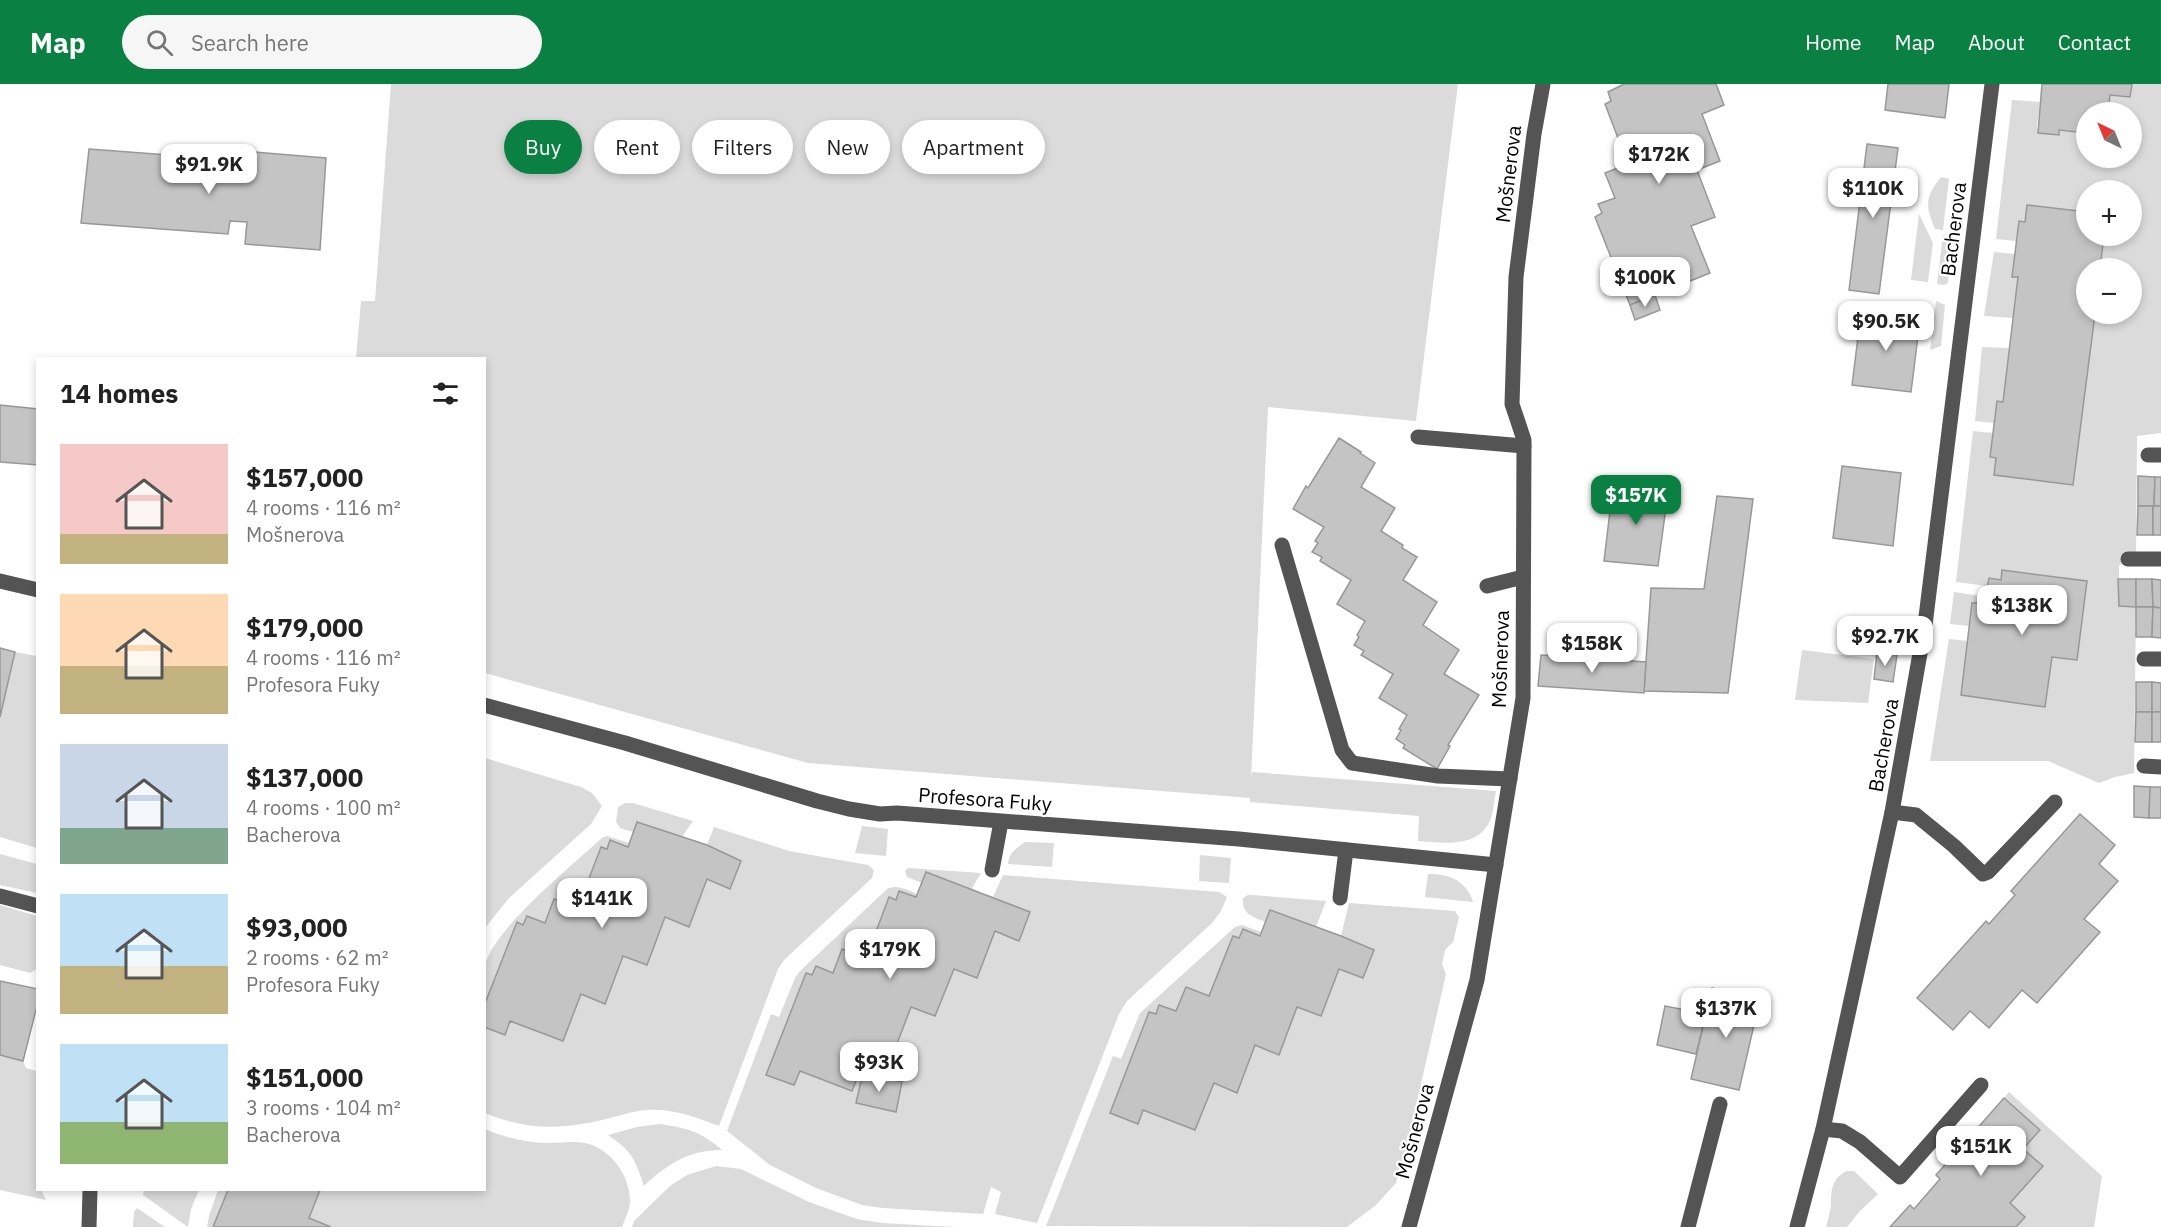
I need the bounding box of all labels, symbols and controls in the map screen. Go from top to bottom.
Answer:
search box [122,15,542,69]
text: Map [30,24,86,61]
icon: search [143,26,176,59]
text: Search here [191,28,309,57]
text: Home [1805,28,1862,56]
text: Map [1895,28,1935,56]
text: About [1968,28,2025,56]
text: Contact [2058,28,2131,56]
north arrow [2076,102,2142,168]
map controls [2076,102,2142,324]
chip: Buy [504,120,582,174]
chip: Rent [594,120,680,174]
chip: Filters [692,120,793,174]
chip: New [805,120,890,174]
chip: Apartment [902,120,1045,174]
street label: Mošnerova [1489,123,1527,224]
pin: $172K [1617,134,1701,185]
text: $172K [1628,140,1690,167]
pin: $91.9K [160,144,258,195]
text: $91.9K [175,150,243,177]
pin: $110K [1831,168,1915,219]
text: $110K [1842,174,1904,201]
street label: Bacherova [1934,180,1972,278]
button: + [2076,180,2142,246]
pin: $100K [1603,257,1687,308]
button: − [2076,258,2142,324]
text: $100K [1614,263,1676,290]
pin: $90.5K [1837,301,1935,352]
text: $90.5K [1852,307,1920,334]
text: 14 homes [60,376,178,410]
icon: filters [429,377,462,410]
text: $157,000 [246,460,363,494]
icon: home [108,468,180,540]
pin: $157K [1594,475,1678,526]
text: $157K [1605,481,1667,508]
text: 4 rooms · 116 m² [246,494,401,521]
text: Mošnerova [246,521,344,548]
pin: $138K [1980,585,2064,636]
text: $138K [1991,591,2053,618]
street label: Mošnerova [1485,609,1515,709]
text: $179,000 [246,610,363,644]
pin: $92.7K [1836,616,1934,667]
icon: home [108,618,180,690]
text: $92.7K [1851,622,1919,649]
pin: $158K [1550,623,1634,674]
text: $158K [1561,629,1623,656]
text: 4 rooms · 116 m² [246,644,401,671]
text: Profesora Fuky [246,671,380,698]
street label: Bacherova [1861,696,1905,794]
text: $137,000 [246,760,363,794]
icon: home [108,768,180,840]
street label: Profesora Fuky [917,781,1053,817]
text: 4 rooms · 100 m² [246,794,401,821]
text: Bacherova [246,821,341,848]
pin: $141K [560,878,644,929]
text: $141K [571,884,633,911]
text: $93,000 [246,910,348,944]
icon: home [108,918,180,990]
pin: $179K [848,929,932,980]
text: $179K [859,935,921,962]
text: 2 rooms · 62 m² [246,944,389,971]
text: Profesora Fuky [246,971,380,998]
pin: $137K [1684,988,1768,1039]
text: $137K [1695,994,1757,1021]
pin: $93K [843,1042,915,1093]
text: $93K [854,1048,904,1075]
text: $151,000 [246,1060,363,1094]
icon: home [108,1068,180,1140]
street label: Mošnerova [1388,1080,1440,1182]
text: 3 rooms · 104 m² [246,1094,401,1121]
text: Bacherova [246,1121,341,1148]
pin: $151K [1939,1126,2023,1177]
text: $151K [1950,1132,2012,1159]

